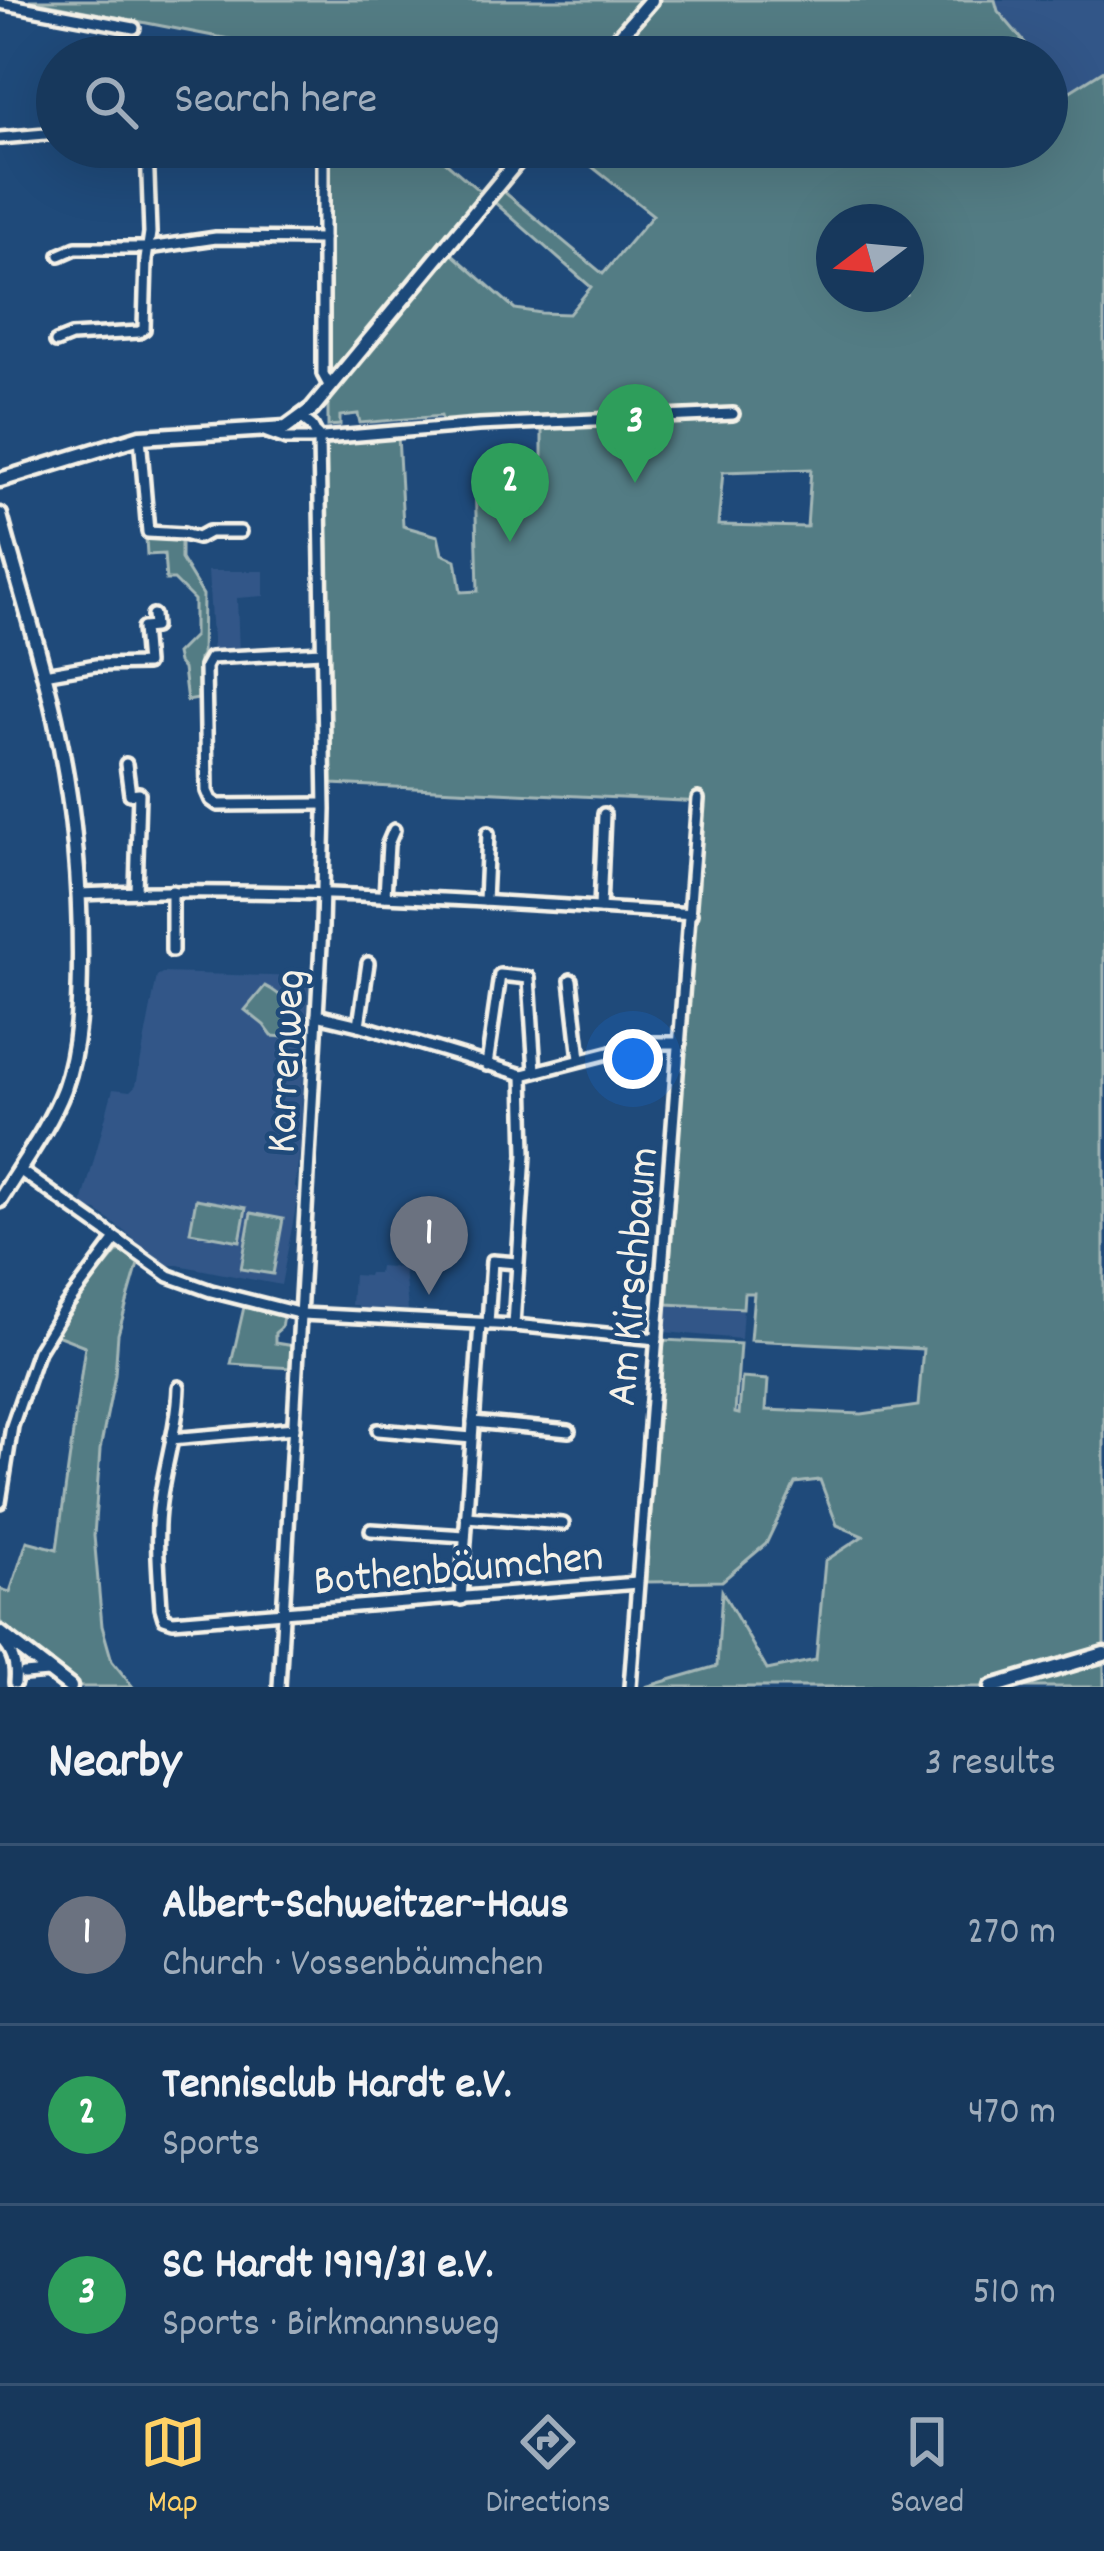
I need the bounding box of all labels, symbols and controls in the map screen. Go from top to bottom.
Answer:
search box [36,36,1068,168]
icon: search [78,69,144,135]
text: Search here [174,70,377,134]
north arrow [816,204,924,312]
pin: 3 [596,384,674,483]
pin: 2 [471,443,549,542]
street label: Karrenweg [252,968,326,1155]
your location [603,1029,663,1089]
street label: Am Kirschbaum [593,1144,679,1409]
pin: 1 [390,1196,468,1295]
street label: Bothenbäumchen [311,1527,606,1617]
text: Nearby [48,1729,181,1801]
text: 3 results [925,1738,1056,1793]
text: Albert-Schweitzer-Haus [162,1875,569,1939]
text: 1 [83,1907,91,1962]
text: 270 m [967,1907,1056,1962]
text: Church · Vossenbäumchen [162,1939,544,1994]
text: Tennisclub Hardt e.V. [162,2055,512,2119]
text: 2 [78,2087,96,2142]
text: 470 m [968,2087,1056,2142]
text: Sports [162,2119,260,2174]
text: SC Hardt 1919/31 e.V. [162,2235,494,2299]
text: 3 [78,2267,96,2322]
text: 510 m [972,2267,1056,2322]
text: Sports · Birkmannsweg [162,2299,500,2354]
tab: Map [140,2409,206,2528]
tab: Directions [486,2409,611,2528]
tab: Saved [890,2409,964,2528]

